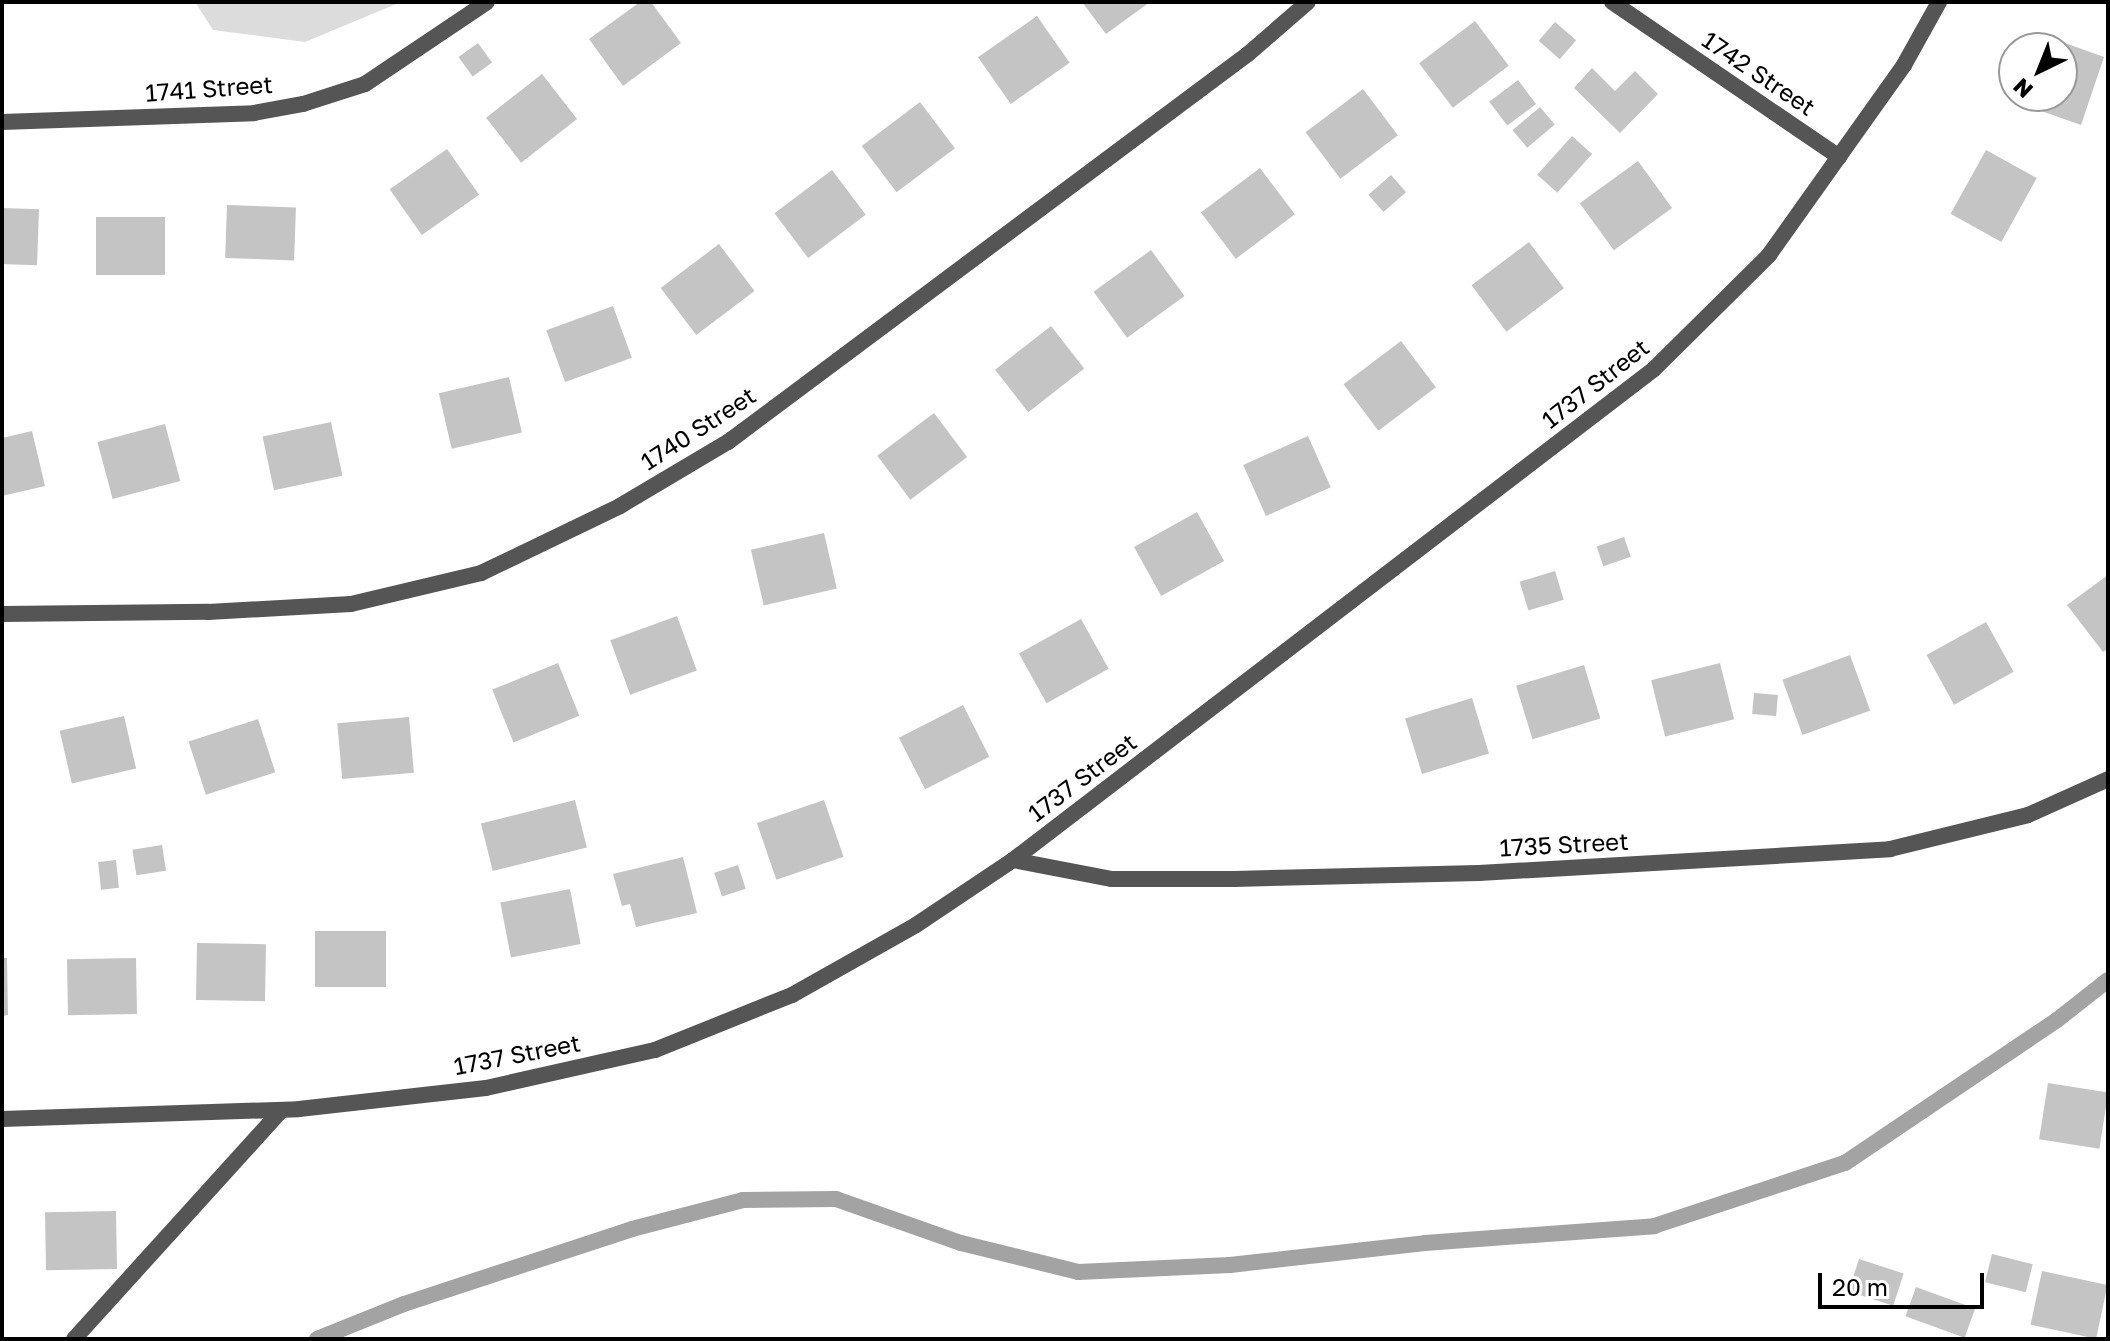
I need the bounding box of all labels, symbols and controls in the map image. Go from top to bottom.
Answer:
street label: 1742 Street [1697,25,1821,121]
north arrow [1998,32,2078,112]
street label: 1741 Street [144,69,274,107]
text: N [2007,73,2038,104]
street label: 1737 Street [1536,332,1654,434]
street label: 1740 Street [635,380,761,476]
street label: 1737 Street [1022,727,1142,827]
street label: 1735 Street [1499,826,1629,862]
street label: 1737 Street [451,1028,583,1080]
scale bar [1822,1257,1988,1307]
text: 20 m [1832,1272,1888,1301]

